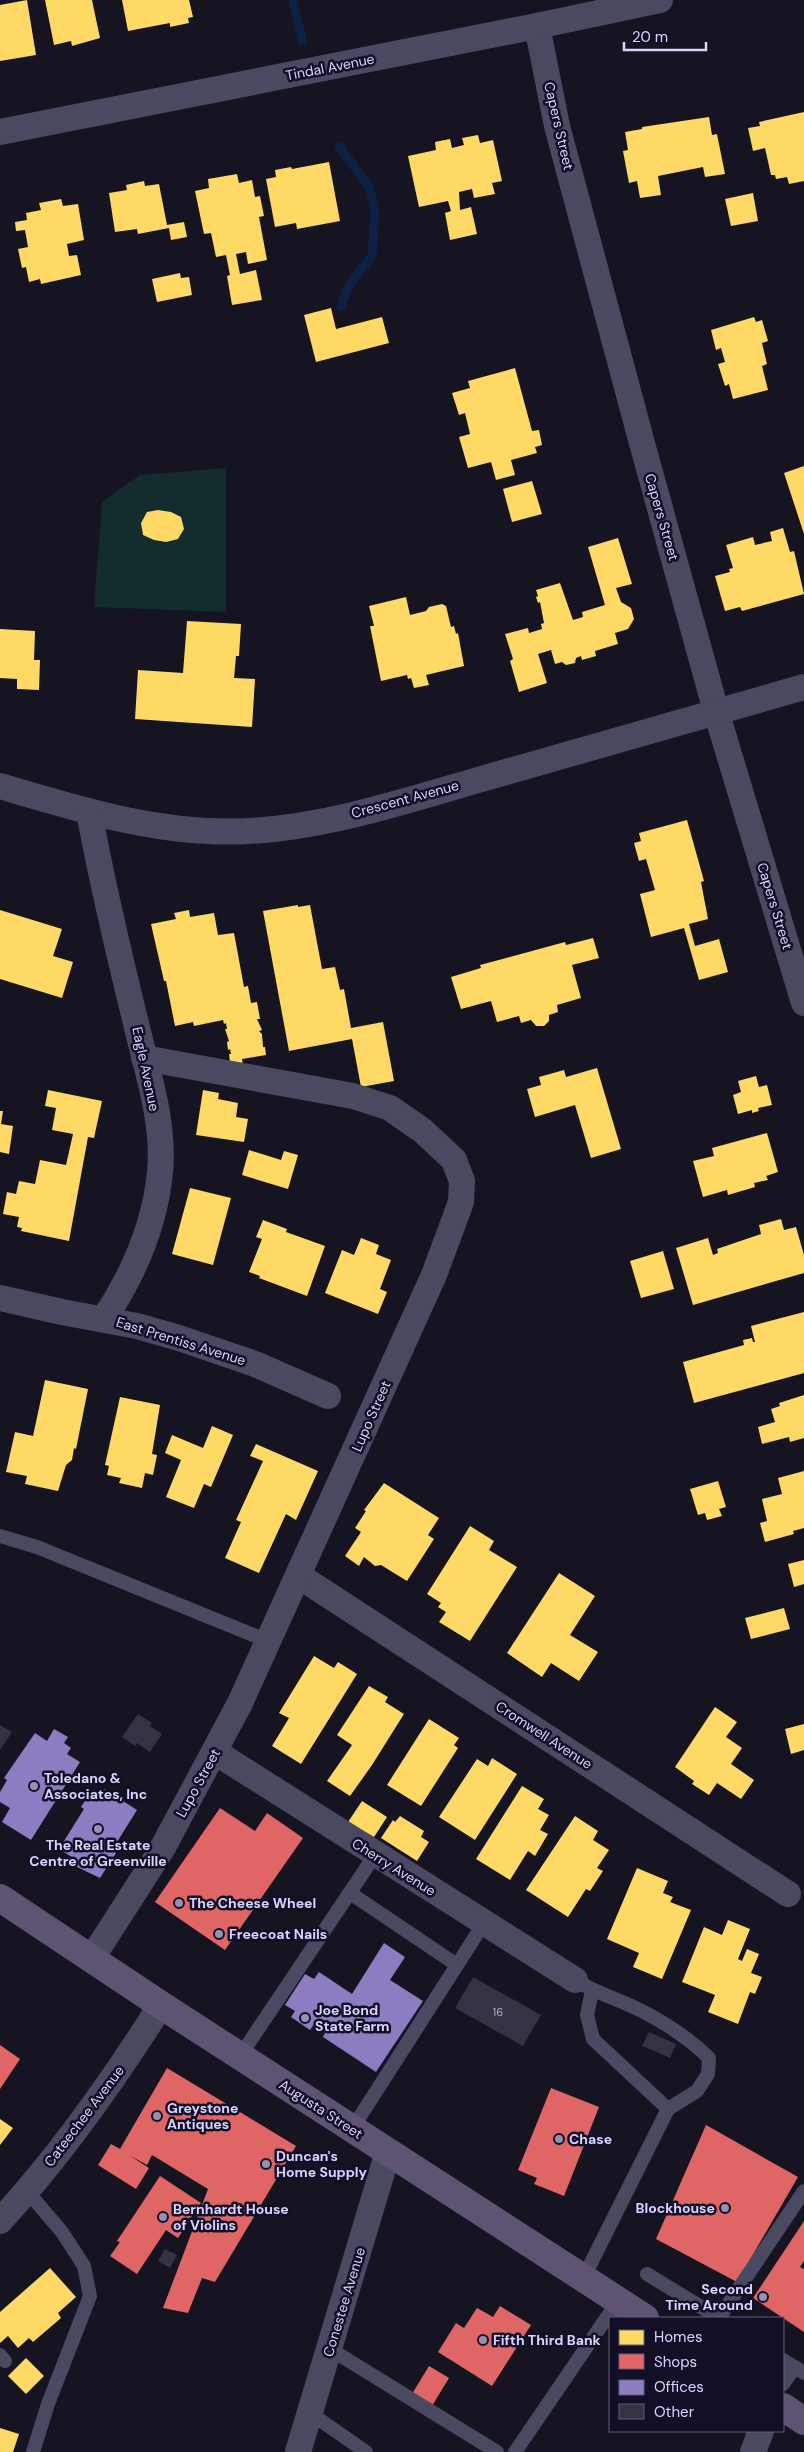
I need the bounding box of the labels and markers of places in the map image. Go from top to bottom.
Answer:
place label: Toledano & Associates, Inc [44,1769,147,1803]
marker: Toledano & Associates, Inc [28,1780,40,1792]
marker: The Real Estate Centre of Greenville [92,1823,104,1835]
place label: The Real Estate Centre of Greenville [29,1836,167,1870]
place label: The Cheese Wheel [189,1894,316,1912]
marker: The Cheese Wheel [173,1897,185,1909]
place label: Freecoat Nails [229,1925,327,1943]
marker: Freecoat Nails [213,1928,225,1940]
place label: Joe Bond State Farm [315,2001,390,2035]
marker: Joe Bond State Farm [299,2012,311,2024]
place label: Greystone Antiques [167,2099,238,2133]
marker: Greystone Antiques [151,2110,163,2122]
place label: Chase [569,2130,612,2148]
marker: Chase [553,2133,565,2145]
place label: Duncan's Home Supply [276,2147,368,2181]
marker: Duncan's Home Supply [260,2158,272,2170]
place label: Blockhouse [636,2199,715,2217]
place label: Bernhardt House of Violins [173,2200,289,2234]
marker: Blockhouse [719,2202,731,2214]
marker: Bernhardt House of Violins [157,2211,169,2223]
place label: Second Time Around [665,2280,753,2314]
marker: Second Time Around [757,2291,769,2303]
place label: Fifth Third Bank [493,2331,601,2349]
marker: Fifth Third Bank [477,2334,489,2346]

